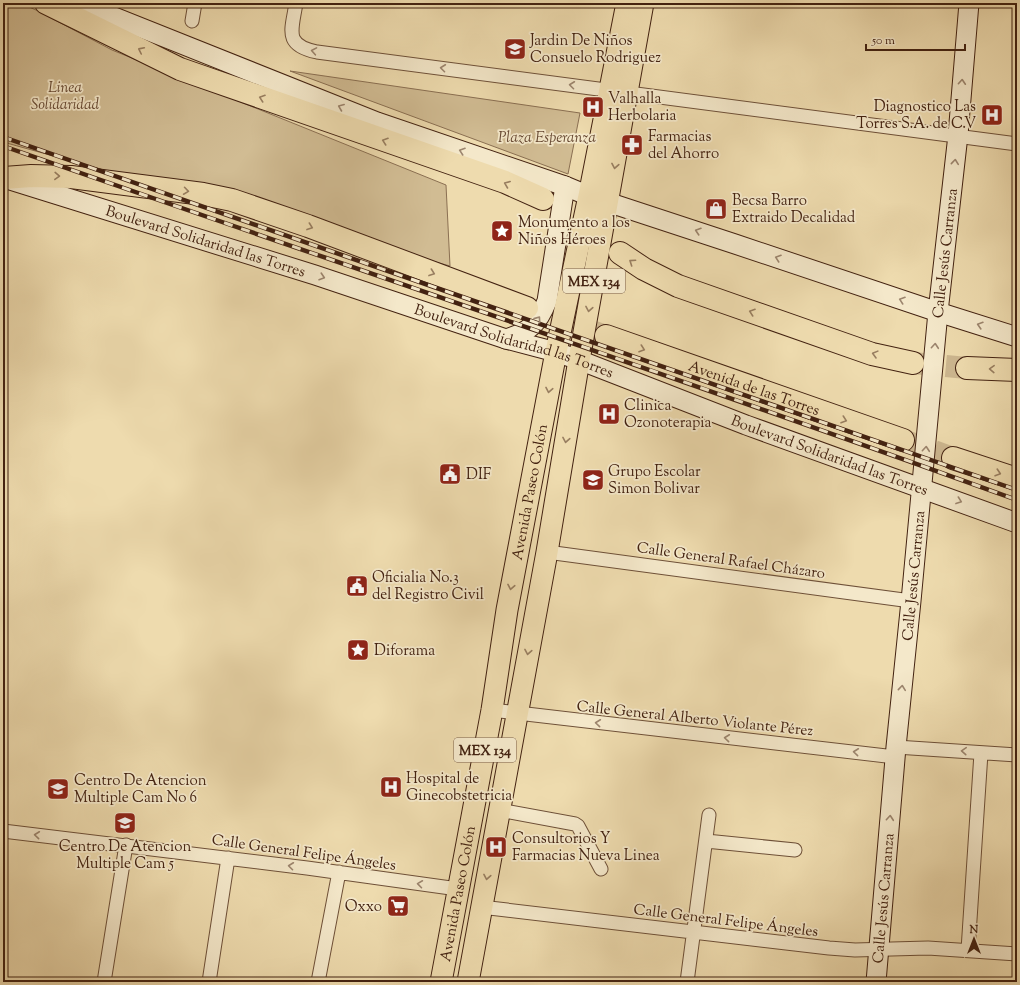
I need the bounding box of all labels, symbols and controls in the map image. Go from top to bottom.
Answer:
scale bar [866,26,965,52]
place label: Jardin De Niños Consuelo Rodriguez [529,31,661,69]
text: 50 m [871,32,895,50]
school or university icon: Jardin De Niños Consuelo Rodriguez [502,36,528,62]
one-way arrow [138,47,145,55]
one-way arrow [311,48,317,56]
one-way arrow [440,64,446,73]
park label: Linea Solidaridad [31,78,100,116]
one-way arrow [958,79,967,85]
one-way arrow [569,81,575,90]
place label: Valhalla Herbolaria [608,89,676,127]
hospital icon: Valhalla Herbolaria [580,94,606,120]
one-way arrow [258,95,265,103]
place label: Diagnostico Las Torres S.A. de C.V [856,97,976,135]
hospital icon: Diagnostico Las Torres S.A. de C.V [979,102,1005,128]
one-way arrow [338,104,345,112]
place label: Farmacias del Ahorro [648,127,719,165]
park label: Plaza Esperanza [498,128,596,149]
pharmacy icon: Farmacias del Ahorro [619,132,645,158]
one-way arrow [381,137,388,146]
one-way arrow [459,147,466,156]
one-way arrow [951,159,960,165]
one-way arrow [611,162,620,169]
one-way arrow [54,172,60,181]
one-way arrow [504,180,511,188]
one-way arrow [183,186,189,195]
street label: Calle Jesús Carranza [928,187,964,319]
place label: Becsa Barro Extraido Decalidad [732,191,856,229]
shop icon: Becsa Barro Extraido Decalidad [703,196,729,222]
street label: Boulevard Solidaridad las Torres [103,201,308,283]
place label: Monumento a los Niños Héroes [518,213,630,251]
place icon: Monumento a los Niños Héroes [489,218,515,244]
one-way arrow [307,223,314,231]
one-way arrow [695,227,702,236]
one-way arrow [775,254,782,263]
one-way arrow [630,260,637,267]
one-way arrow [429,268,436,276]
road number: MEX 134 [563,269,625,293]
one-way arrow [318,272,325,281]
one-way arrow [898,296,905,305]
street label: Boulevard Solidaridad las Torres [411,300,616,384]
one-way arrow [585,306,594,312]
one-way arrow [748,309,755,317]
one-way arrow [533,316,540,323]
one-way arrow [976,321,983,330]
one-way arrow [931,343,940,349]
one-way arrow [639,344,646,352]
one-way arrow [871,350,878,359]
street label: Avenida de las Torres [685,357,822,422]
one-way arrow [989,365,995,373]
one-way arrow [545,387,554,394]
place label: Clinica Ozonoterapia [624,396,712,434]
hospital icon: Clinica Ozonoterapia [596,401,622,427]
street label: Boulevard Solidaridad las Torres [727,411,931,502]
one-way arrow [841,415,848,424]
street label: Avenida Paseo Colón [508,422,554,562]
one-way arrow [562,437,571,443]
one-way arrow [921,446,930,452]
public building icon: DIF [437,461,463,487]
place label: Grupo Escolar Simon Bolivar [608,462,701,500]
place label: DIF [466,465,492,486]
school or university icon: Grupo Escolar Simon Bolivar [580,467,606,493]
one-way arrow [995,468,1002,476]
one-way arrow [955,497,962,505]
street label: Calle Jesús Carranza [898,510,931,642]
street label: Calle General Rafael Cházaro [635,538,826,585]
place label: Oficialia No.3 del Registro Civil [372,568,484,606]
public building icon: Oficialia No.3 del Registro Civil [344,573,370,599]
one-way arrow [508,584,516,590]
place icon: Diforama [345,637,371,663]
place label: Diforama [374,641,435,662]
one-way arrow [524,649,532,656]
one-way arrow [897,685,906,691]
street label: Calle General Alberto Violante Pérez [576,697,814,742]
one-way arrow [595,719,601,728]
one-way arrow [724,733,730,742]
road number: MEX 134 [454,738,516,762]
one-way arrow [961,747,967,756]
one-way arrow [853,748,859,757]
place label: Hospital de Ginecobstetricia [406,769,512,807]
place label: Centro De Atencion Multiple Cam No 6 [74,771,207,809]
hospital icon: Hospital de Ginecobstetricia [378,774,404,800]
school or university icon: Centro De Atencion Multiple Cam No 6 [45,776,71,802]
school or university icon: Centro De Atencion Multiple Cam 5 [112,810,138,836]
one-way arrow [885,815,894,821]
street label: Avenida Paseo Colón [436,824,482,964]
street label: Calle General Felipe Ángeles [210,829,398,877]
place label: Consultorios Y Farmacias Nueva Linea [512,829,660,867]
one-way arrow [34,831,40,840]
street label: Calle Jesús Carranza [869,832,901,964]
hospital icon: Consultorios Y Farmacias Nueva Linea [483,834,509,860]
place label: Centro De Atencion Multiple Cam 5 [59,837,191,875]
one-way arrow [288,862,294,871]
one-way arrow [483,874,492,880]
one-way arrow [417,880,423,889]
supermarket icon: Oxxo [385,893,411,919]
place label: Oxxo [345,897,382,918]
street label: Calle General Felipe Ángeles [632,899,820,943]
north arrow [954,919,994,959]
text: N [969,922,979,938]

